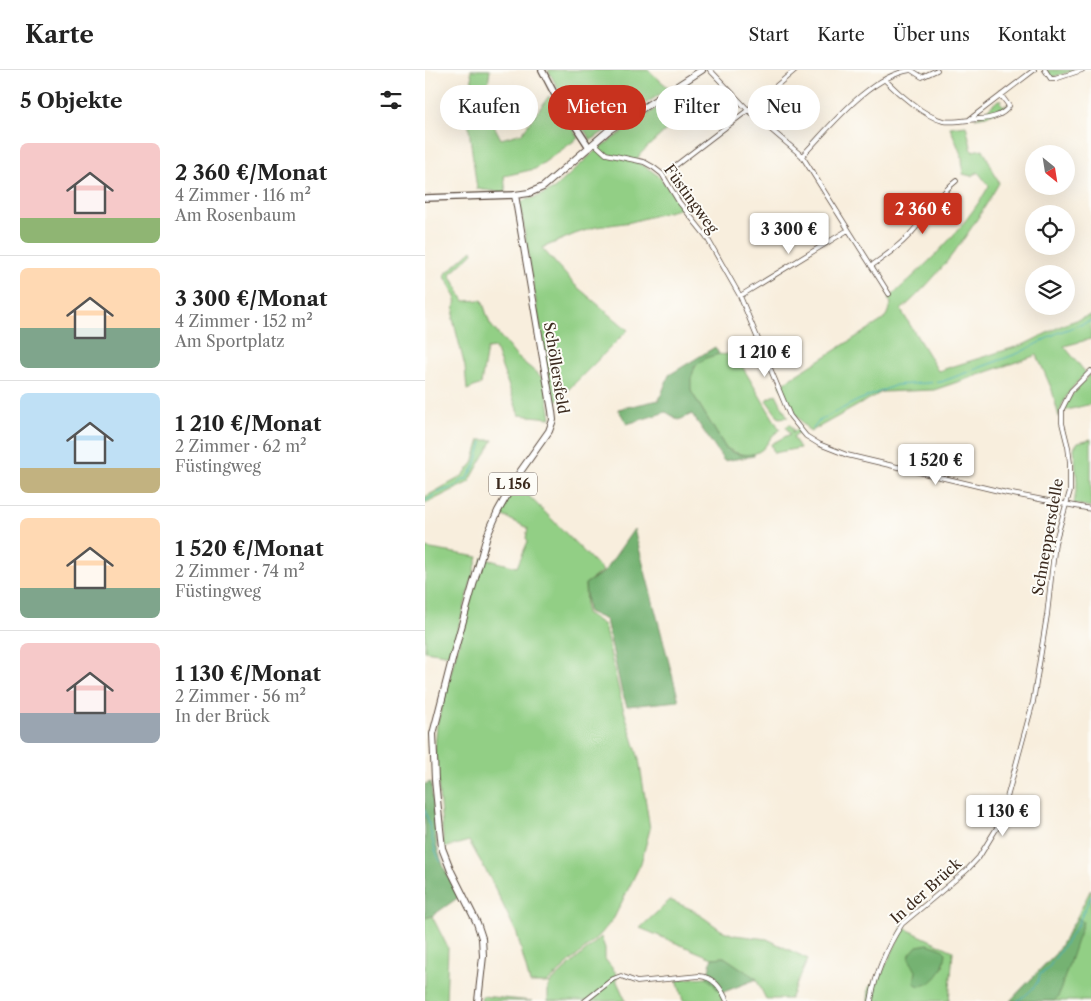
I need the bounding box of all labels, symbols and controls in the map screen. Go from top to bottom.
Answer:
text: Karte [25,20,94,49]
text: Start [749,24,789,46]
text: Karte [817,24,865,46]
text: Über uns [893,24,970,46]
text: Kontakt [998,24,1066,46]
chip: Kaufen [440,85,538,130]
chip: Mieten [548,85,646,130]
chip: Filter [656,85,738,130]
chip: Neu [748,85,820,130]
icon: filters [377,86,405,114]
text: 5 Objekte [20,88,123,113]
north arrow [1025,145,1075,195]
map controls [1025,145,1075,315]
text: 2 360 €/Monat [175,160,327,185]
street label: Füstingweg [660,160,723,237]
icon: home [60,163,120,223]
text: 4 Zimmer · 116 m² [175,185,311,205]
pin: 2 360 € [877,192,969,235]
text: 2 360 € [895,199,951,219]
text: Am Rosenbaum [175,205,296,225]
button: locate [1025,205,1075,255]
pin: 3 300 € [743,212,835,255]
text: 3 300 € [761,219,817,239]
button: layers [1025,265,1075,315]
text: 3 300 €/Monat [175,286,327,311]
icon: home [60,288,120,348]
text: 4 Zimmer · 152 m² [175,311,313,331]
street label: Schöllersfeld [540,321,573,415]
text: Am Sportplatz [175,331,285,351]
pin: 1 210 € [719,336,811,378]
text: 1 210 € [739,342,791,362]
text: 1 210 €/Monat [175,411,321,436]
icon: home [60,413,120,473]
text: 2 Zimmer · 62 m² [175,436,307,456]
pin: 1 520 € [890,444,982,486]
text: 1 520 € [909,450,963,470]
text: Füstingweg [175,456,261,476]
road number: L 156 [489,472,537,496]
street label: Schneppersdelle [1028,477,1067,597]
text: 1 520 €/Monat [175,536,324,561]
icon: home [60,538,120,598]
text: 2 Zimmer · 74 m² [175,561,305,581]
text: Füstingweg [175,581,261,601]
text: 1 130 €/Monat [175,661,321,686]
icon: home [60,663,120,723]
text: 2 Zimmer · 56 m² [175,686,306,706]
text: In der Brück [175,706,270,726]
pin: 1 130 € [957,794,1049,837]
text: 1 130 € [977,801,1029,821]
street label: In der Brück [886,853,966,927]

